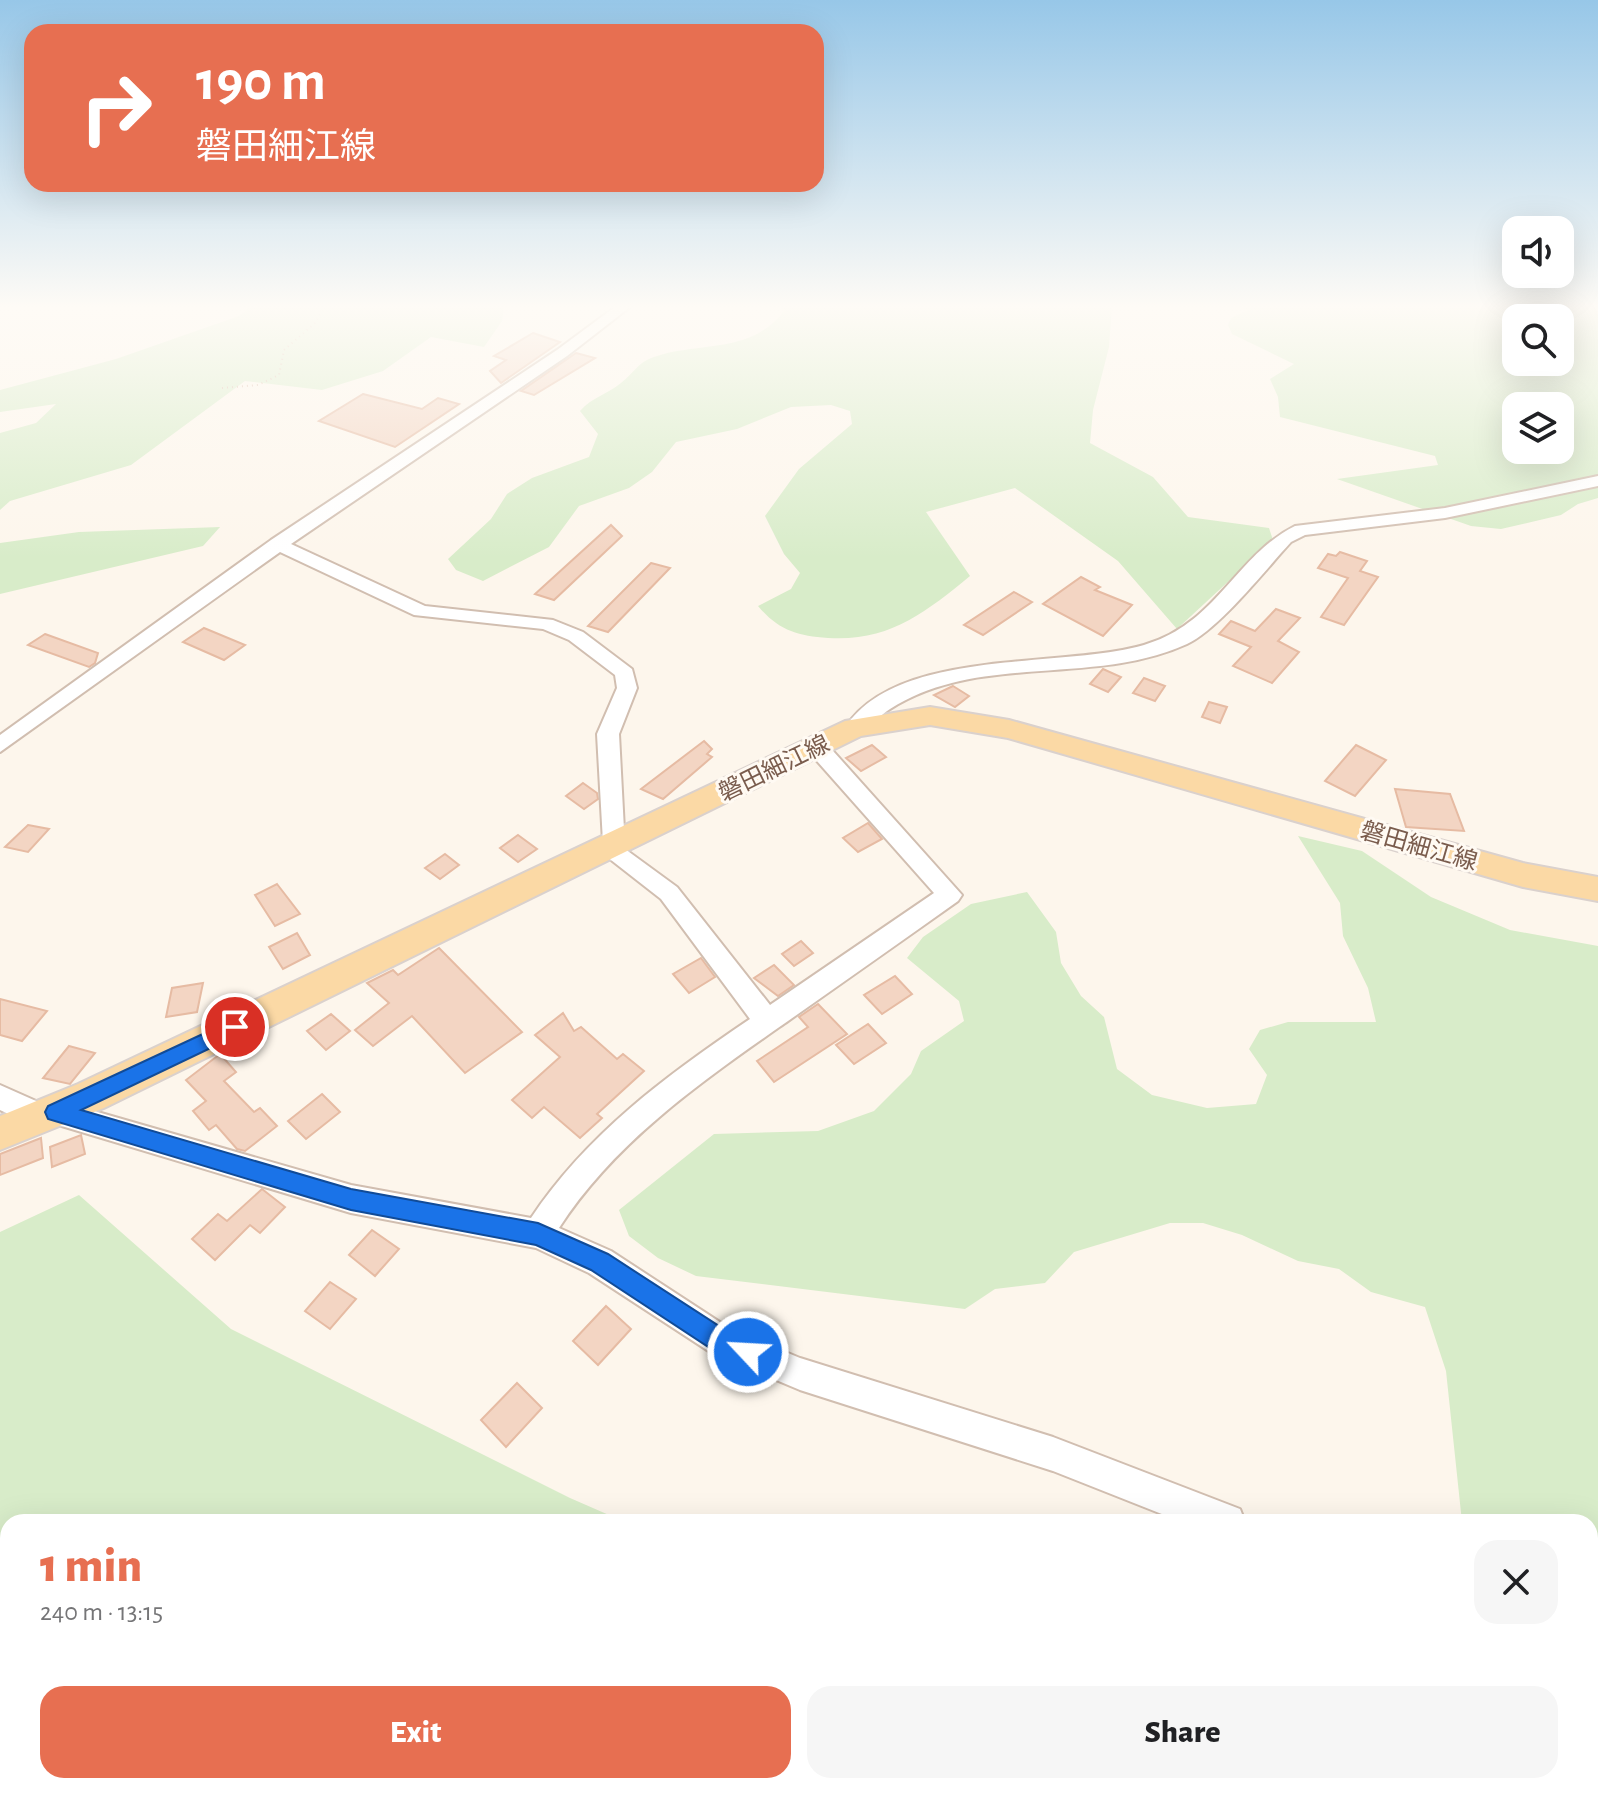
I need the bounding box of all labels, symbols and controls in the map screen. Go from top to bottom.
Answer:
text: 190 m [196,54,326,110]
icon: right [64,56,168,160]
text: 磐田細江線 [196,129,376,165]
map controls [1502,216,1574,464]
button: sound [1502,216,1574,288]
button: search [1502,304,1574,376]
button: layers [1502,392,1574,464]
street label: 磐田細江線 [714,730,834,806]
street label: 磐田細江線 [1358,817,1480,875]
pin [201,993,269,1061]
icon: arrive [213,1005,257,1049]
position arrow [706,1310,790,1394]
button: close [1474,1540,1558,1624]
text: 1 min [40,1543,142,1591]
text: 240 m · 13:15 [40,1599,163,1625]
button: Exit [40,1686,791,1778]
button: Share [807,1686,1558,1778]

